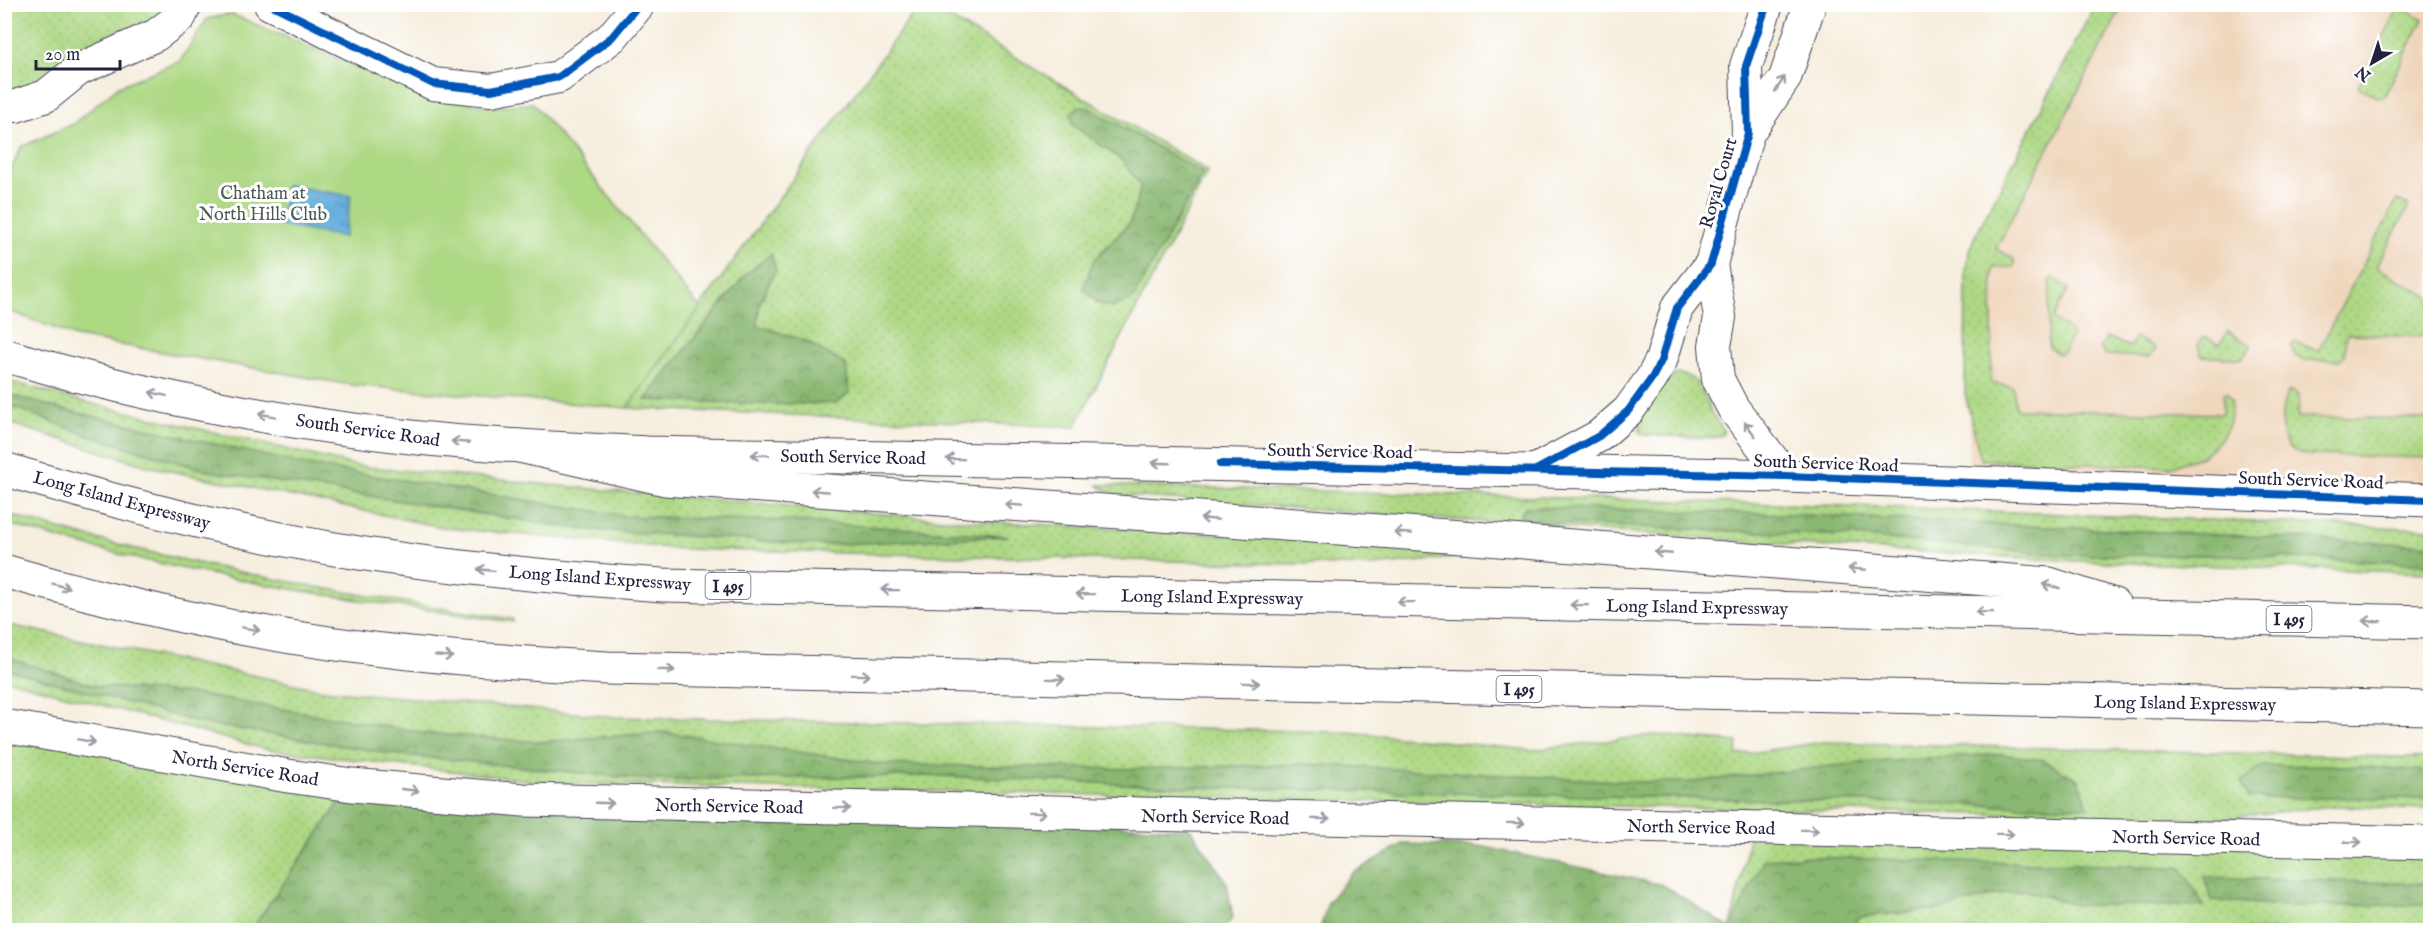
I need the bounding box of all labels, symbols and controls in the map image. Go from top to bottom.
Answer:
scale bar [36,33,120,71]
north arrow [2342,33,2402,93]
text: 20 m [45,44,80,67]
text: N [2352,61,2376,86]
one-way arrow [1775,76,1787,93]
street label: Royal Court [1696,135,1743,231]
park label: Chatham at North Hills Club [199,183,327,227]
one-way arrow [149,388,168,399]
one-way arrow [258,409,278,420]
street label: South Service Road [294,410,442,453]
one-way arrow [1743,422,1756,438]
one-way arrow [451,436,471,447]
street label: South Service Road [1267,440,1413,465]
street label: South Service Road [780,446,926,471]
one-way arrow [750,449,770,461]
street label: South Service Road [1753,450,1899,479]
one-way arrow [945,453,965,464]
one-way arrow [1152,457,1172,469]
street label: Long Island Expressway [30,467,213,536]
street label: South Service Road [2238,467,2384,496]
one-way arrow [810,485,830,496]
one-way arrow [1005,499,1025,510]
one-way arrow [1199,513,1219,524]
one-way arrow [1394,527,1414,538]
one-way arrow [1653,547,1673,558]
street label: Long Island Expressway [508,562,692,597]
one-way arrow [1848,563,1868,574]
one-way arrow [476,564,496,575]
road number: I 495 [706,573,750,599]
one-way arrow [2042,579,2061,591]
one-way arrow [51,581,70,593]
one-way arrow [880,584,900,596]
street label: Long Island Expressway [1121,585,1304,612]
one-way arrow [1075,589,1095,600]
street label: Long Island Expressway [1606,595,1789,622]
one-way arrow [1396,596,1416,607]
one-way arrow [1569,599,1589,611]
road number: I 495 [2266,606,2312,632]
one-way arrow [1974,607,1994,618]
one-way arrow [2363,615,2383,626]
one-way arrow [241,624,261,635]
one-way arrow [434,651,454,662]
one-way arrow [655,664,675,676]
one-way arrow [850,669,870,680]
one-way arrow [1045,673,1065,685]
road number: I 495 [1496,676,1541,702]
one-way arrow [1240,677,1260,689]
street label: Long Island Expressway [2094,691,2277,718]
one-way arrow [77,736,96,747]
street label: North Service Road [170,747,320,793]
one-way arrow [400,785,420,796]
street label: North Service Road [655,795,804,820]
one-way arrow [594,797,614,809]
one-way arrow [831,803,851,814]
street label: North Service Road [1141,806,1290,831]
one-way arrow [1026,807,1046,818]
one-way arrow [1310,813,1330,825]
street label: North Service Road [1627,816,1776,841]
one-way arrow [1505,817,1525,829]
one-way arrow [1799,824,1819,835]
street label: North Service Road [2112,827,2261,852]
one-way arrow [1994,828,2014,840]
one-way arrow [2343,836,2363,848]

